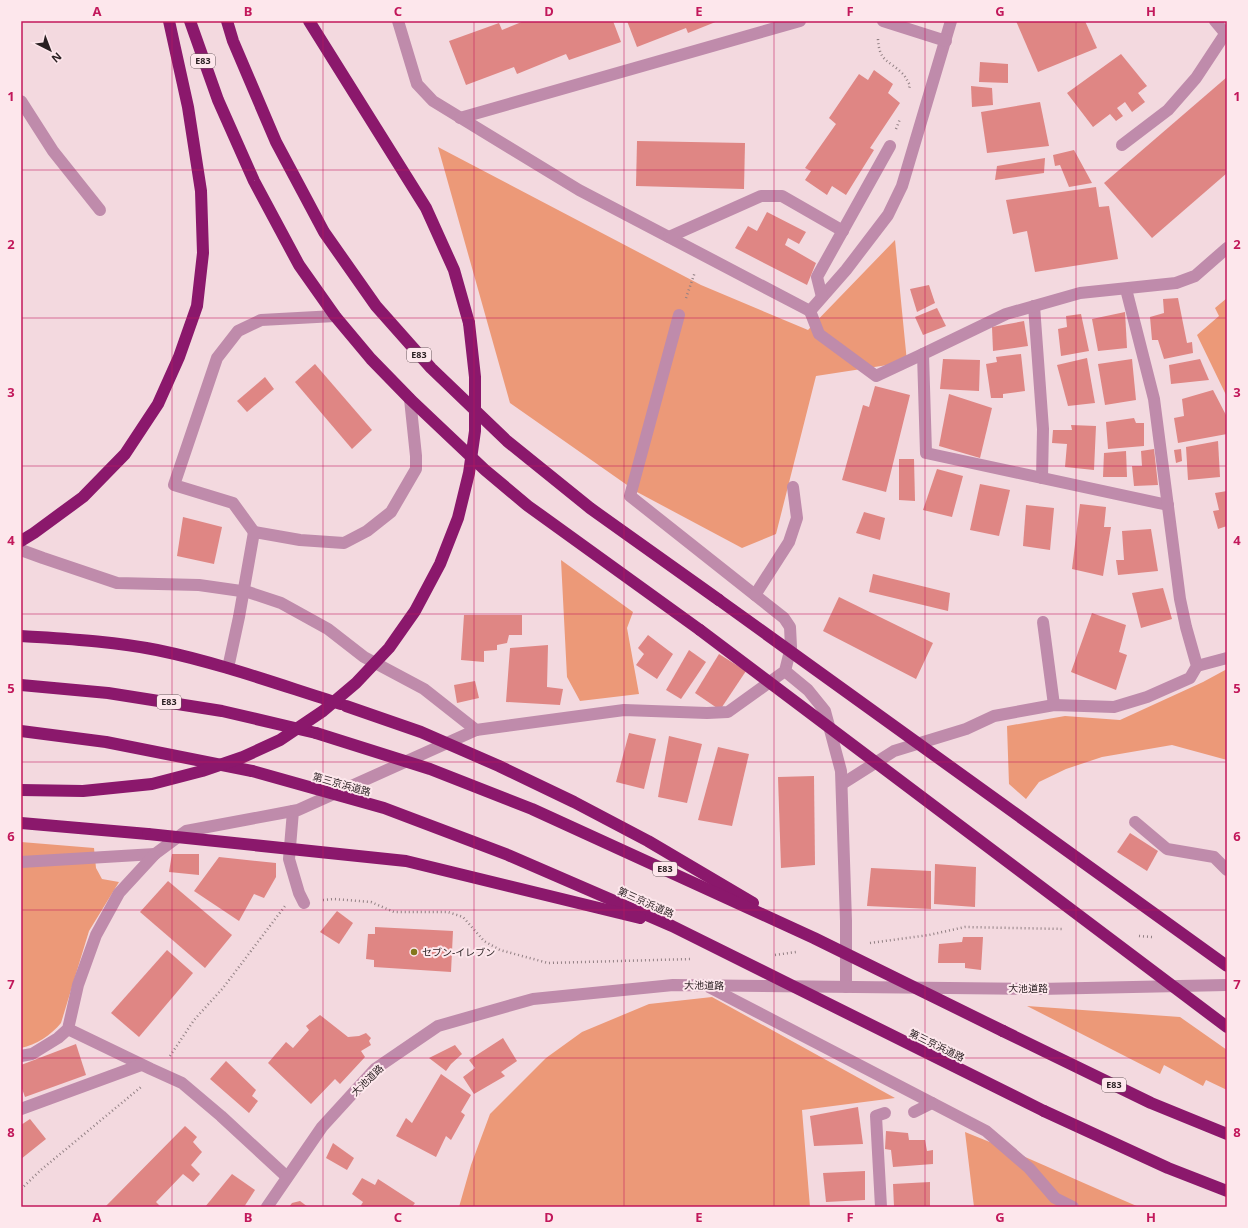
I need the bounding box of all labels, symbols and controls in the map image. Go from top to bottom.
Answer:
text: A [93,2,102,20]
text: B [244,2,252,20]
text: C [394,2,402,20]
text: D [544,2,554,20]
text: E [695,2,703,20]
text: F [846,2,854,20]
text: G [995,2,1005,20]
text: H [1146,2,1156,20]
north arrow [30,30,70,70]
text: N [49,49,65,66]
road number: E83 [191,54,215,68]
text: 1 [7,87,15,105]
text: 1 [1233,87,1241,105]
text: 2 [7,235,15,253]
text: 2 [1233,235,1241,253]
road number: E83 [407,348,431,362]
text: 3 [7,383,15,401]
text: 3 [1233,383,1241,401]
text: 4 [7,531,15,549]
text: 4 [1233,531,1241,549]
text: 5 [7,679,15,697]
text: 5 [1233,679,1241,697]
road number: E83 [157,695,181,709]
street label: 第三京浜道路 [311,769,373,799]
text: 6 [7,827,15,845]
text: 6 [1233,827,1241,845]
road number: E83 [653,862,677,876]
street label: 第三京浜道路 [616,883,676,921]
place label: セブン-イレブン [422,945,495,959]
marker: セブン-イレブン [409,947,419,957]
text: 7 [7,975,15,993]
text: 7 [1233,975,1241,993]
street label: 大池道路 [684,978,724,992]
street label: 大池道路 [1008,981,1048,995]
street label: 第三京浜道路 [907,1026,967,1064]
street label: 大池道路 [348,1061,386,1099]
road number: E83 [1102,1078,1126,1092]
text: 8 [7,1123,15,1141]
text: 8 [1233,1123,1241,1141]
text: A [93,1208,102,1226]
text: B [244,1208,252,1226]
text: C [394,1208,402,1226]
text: D [544,1208,554,1226]
text: E [695,1208,703,1226]
text: F [846,1208,854,1226]
text: G [995,1208,1005,1226]
text: H [1146,1208,1156,1226]

